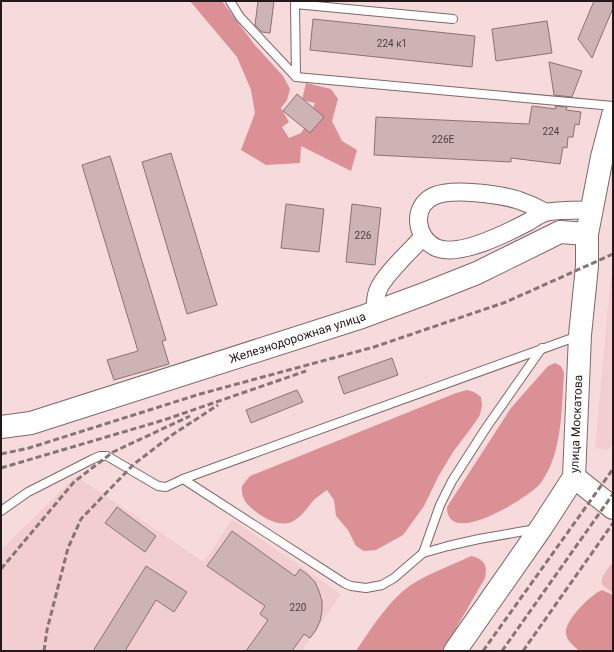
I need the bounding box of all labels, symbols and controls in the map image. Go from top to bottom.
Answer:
house number: 224 к1 [377,38,407,49]
house number: 224 [543,126,560,137]
house number: 226Е [432,134,455,145]
house number: 226 [355,230,372,241]
street label: Железнодорожная улица [227,309,368,366]
street label: улица Москатова [567,374,585,473]
house number: 220 [290,602,307,613]

